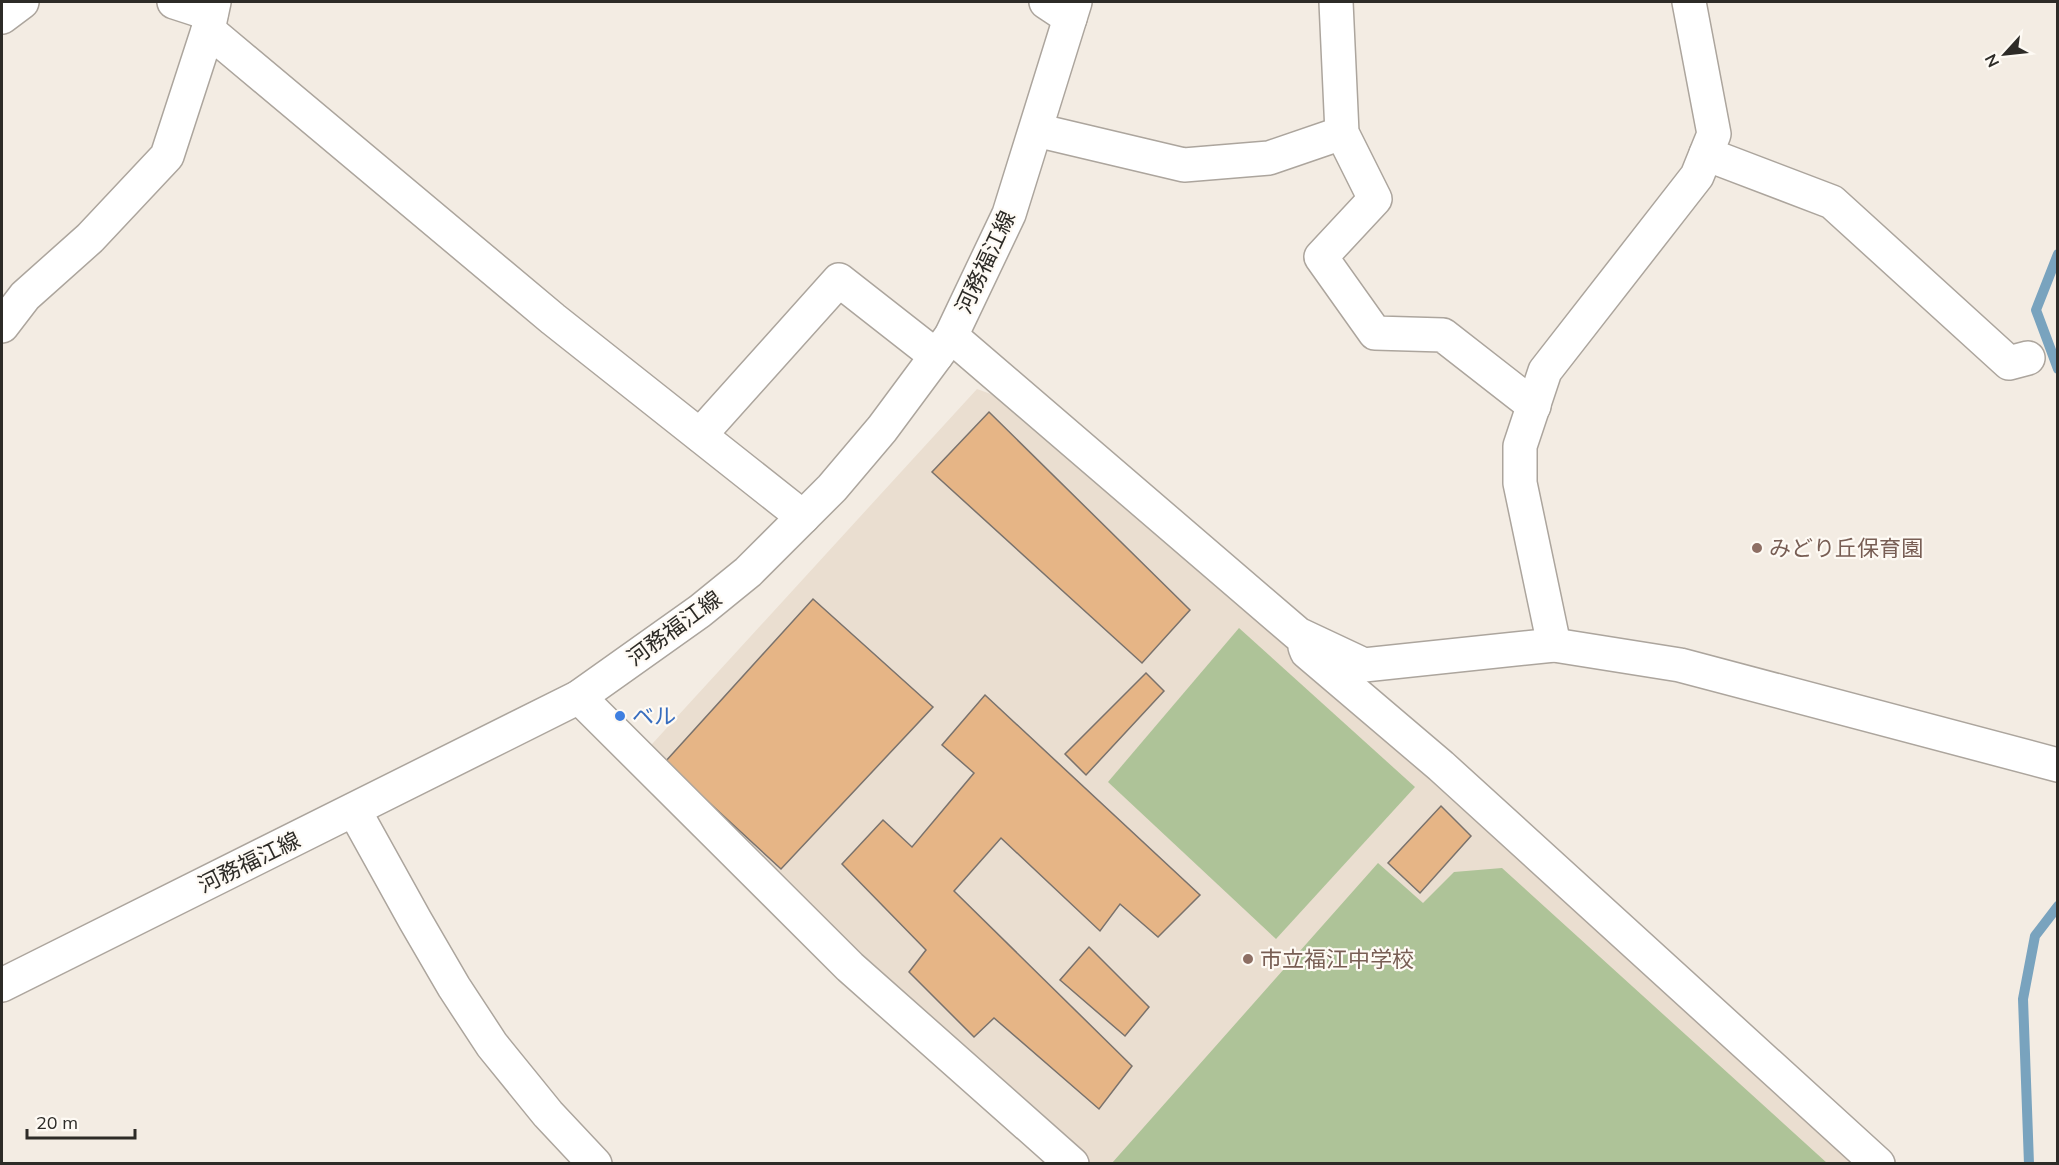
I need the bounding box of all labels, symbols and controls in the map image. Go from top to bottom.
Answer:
north arrow [1975,24,2035,84]
text: N [1980,51,2003,71]
street label: 河務福江線 [949,206,1021,318]
place label: みどり丘保育園 [1769,534,1923,562]
marker: みどり丘保育園 [1750,541,1764,555]
street label: 河務福江線 [621,584,727,672]
place label: ベル [632,702,676,730]
marker: ベル [613,709,627,723]
street label: 河務福江線 [193,825,305,899]
place label: 市立福江中学校 [1260,945,1414,973]
marker: 市立福江中学校 [1241,952,1255,966]
scale bar [27,1102,135,1140]
text: 20 m [36,1111,78,1134]

